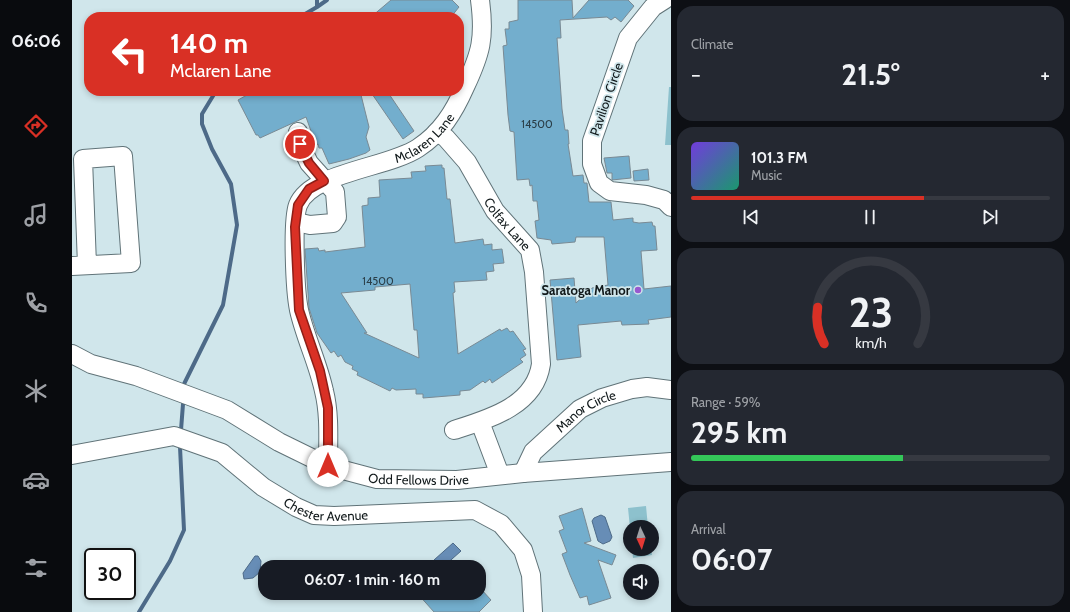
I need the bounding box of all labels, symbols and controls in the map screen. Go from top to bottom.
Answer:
text: 140 m [170,26,248,60]
icon: left [104,28,156,80]
text: 06:06 [11,30,61,52]
text: Climate [691,36,733,52]
text: 21.5° [841,56,900,93]
text: Mclaren Lane [170,60,271,82]
street label: Pavilion Circle [586,60,626,138]
text: − [691,61,701,88]
text: + [1040,61,1050,88]
street label: Mclaren Lane [392,110,458,166]
icon: directions [22,112,50,140]
house number: 14500 [521,117,553,131]
pin [283,127,317,161]
icon: arrive [289,133,311,155]
text: 101.3 FM [751,149,808,167]
text: Music [751,167,782,183]
street label: Colfax Lane [481,195,535,254]
icon: music [22,201,50,229]
icon: previous [740,206,762,228]
icon: pause [859,206,881,228]
icon: next [979,206,1001,228]
house number: 14500 [362,274,394,288]
place label: Saratoga Manor [542,282,631,298]
marker: Saratoga Manor [633,285,643,295]
text: 23 [848,287,893,337]
icon: phone [22,289,50,317]
text: km/h [855,334,886,352]
icon: climate [22,377,50,405]
street label: Manor Circle [552,386,618,435]
text: Range · 59% [691,394,760,410]
text: 295 km [691,414,787,451]
position arrow [307,445,349,487]
icon: car [22,466,50,494]
street label: Odd Fellows Drive [367,469,470,488]
street label: Chester Avenue [281,494,369,524]
north arrow [623,520,659,556]
map controls [623,520,659,600]
text: Arrival [691,521,726,537]
text: 06:07 [691,541,772,578]
speed limit sign: 30 [84,548,136,600]
icon: filters [22,554,50,582]
button: sound [623,564,659,600]
text: 06:07 · 1 min · 160 m [304,571,440,589]

